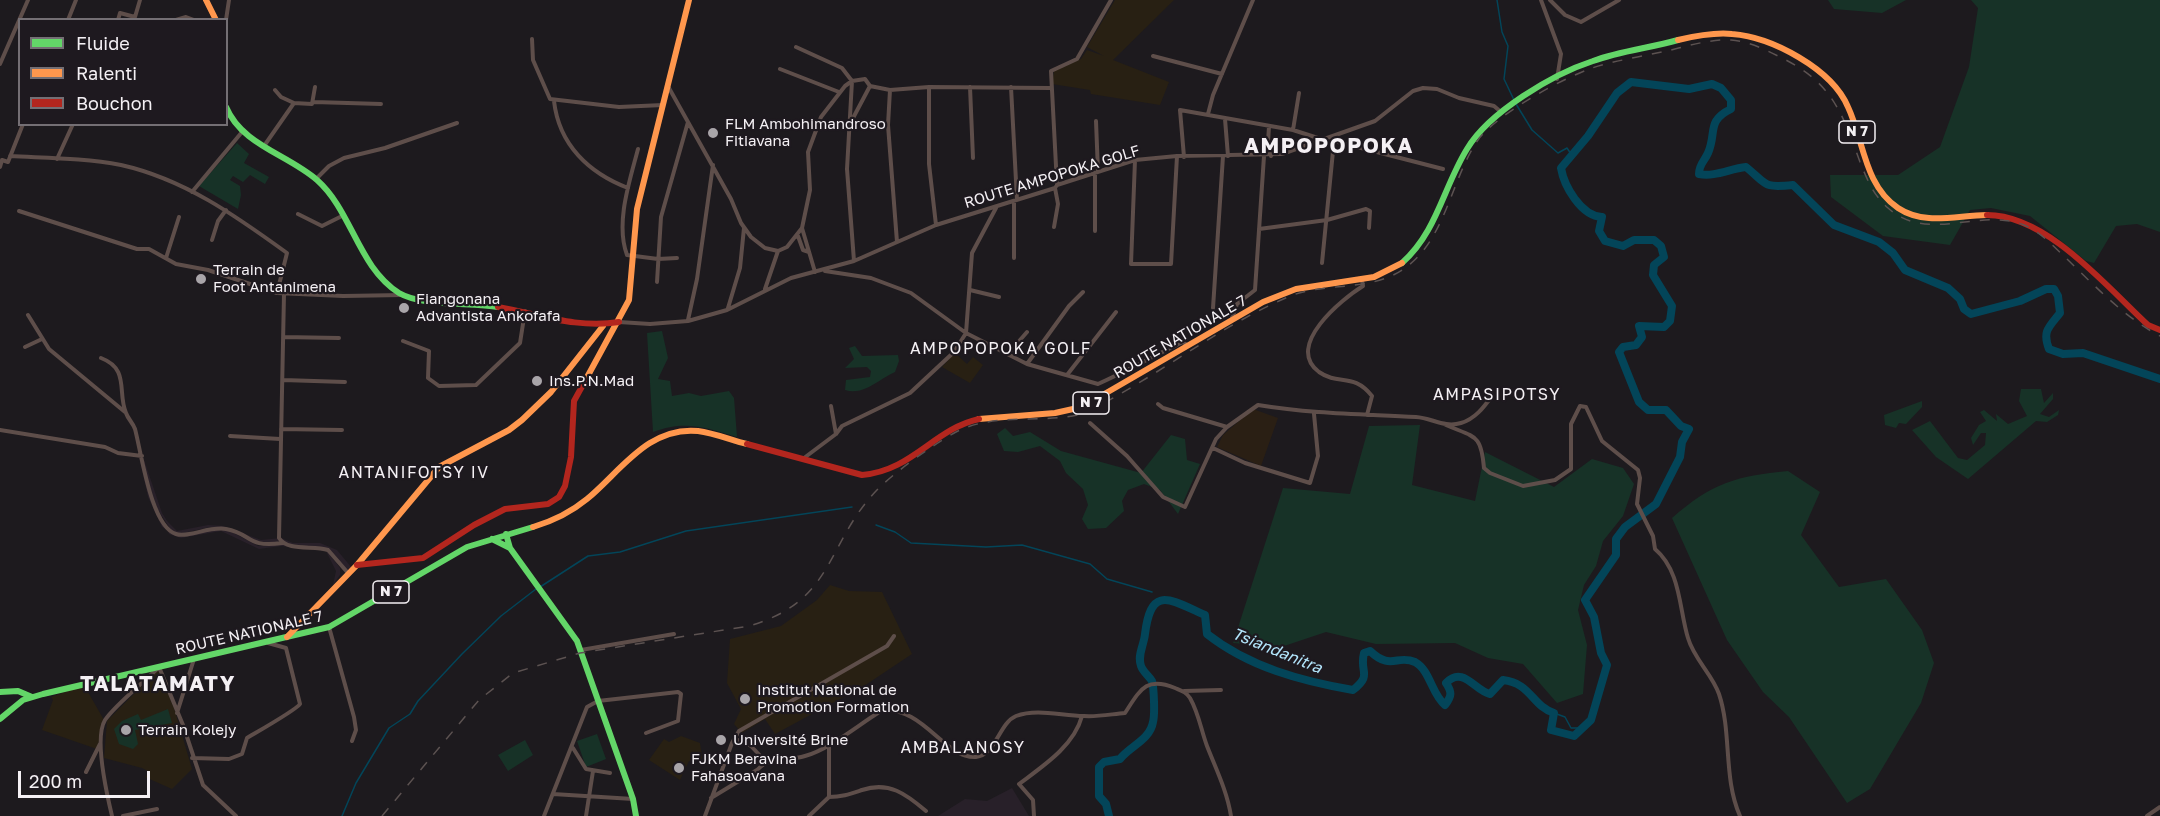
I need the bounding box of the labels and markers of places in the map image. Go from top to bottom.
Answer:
place label: FLM Ambohimandroso Fitiavana [725,115,886,150]
marker: FLM Ambohimandroso Fitiavana [706,126,720,140]
place label: Terrain de Foot Antanimena [213,261,336,296]
marker: Terrain de Foot Antanimena [194,272,208,286]
place label: Fiangonana Advantista Ankofafa [416,290,560,325]
marker: Fiangonana Advantista Ankofafa [397,301,411,315]
place label: Ins.P.N.Mad [549,372,634,390]
marker: Ins.P.N.Mad [530,374,544,388]
place label: Institut National de Promotion Formation [757,681,909,716]
marker: Institut National de Promotion Formation [738,692,752,706]
place label: Terrain Kolejy [138,721,236,739]
marker: Terrain Kolejy [119,723,133,737]
place label: Université Brine [733,731,848,749]
marker: Université Brine [714,733,728,747]
place label: FJKM Beravina Fahasoavana [691,750,797,785]
marker: FJKM Beravina Fahasoavana [672,761,686,775]

